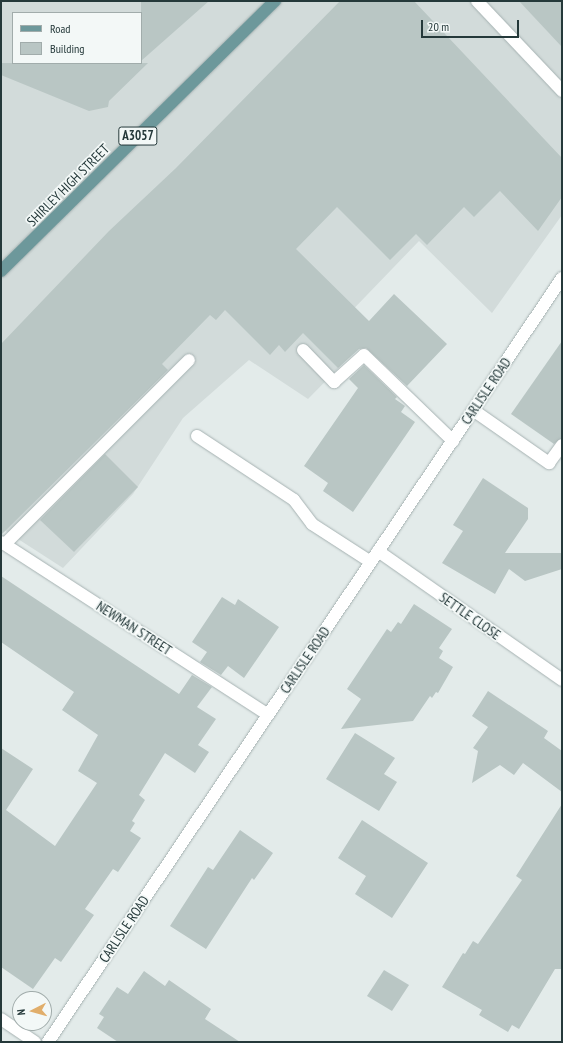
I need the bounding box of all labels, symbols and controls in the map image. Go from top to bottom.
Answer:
legend [12,12,142,64]
scale bar [423,12,521,38]
text: 20 m [428,19,449,34]
text: Road [50,21,70,36]
text: Building [50,41,85,56]
road number: A3057 [118,125,158,147]
street label: SHIRLEY HIGH STREET [23,140,113,230]
street label: CARLISLE ROAD [458,354,514,428]
street label: SETTLE CLOSE [436,589,504,643]
street label: NEWMAN STREET [93,597,175,659]
street label: CARLISLE ROAD [277,623,333,697]
street label: CARLISLE ROAD [96,892,152,966]
north arrow [12,991,52,1031]
text: N [14,1008,28,1016]

